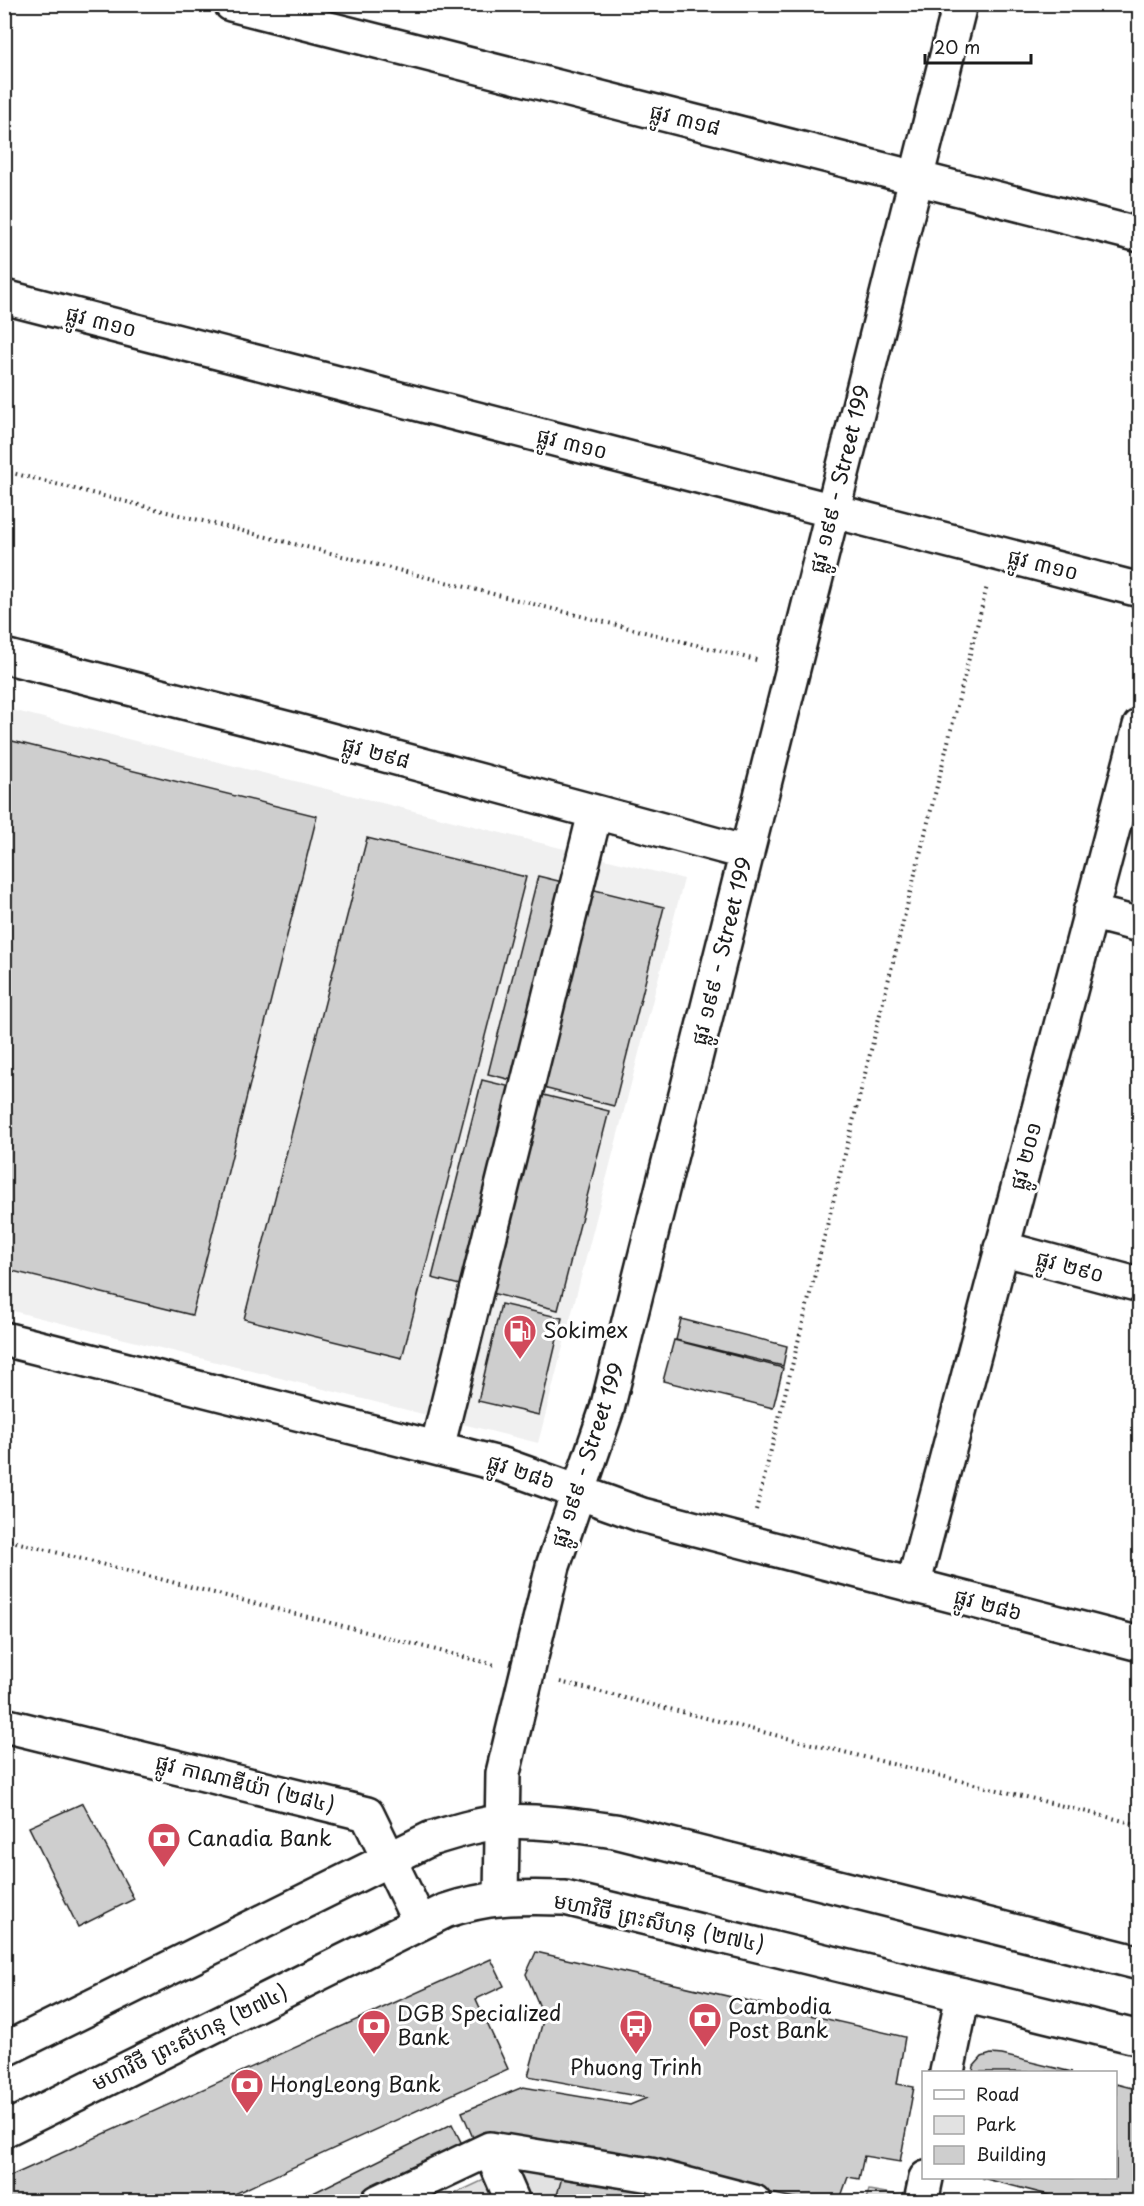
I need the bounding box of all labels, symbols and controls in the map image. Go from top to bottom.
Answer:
scale bar [925,27,1032,65]
text: 20 m [934,33,980,60]
street label: ផ្លូវ ៣១៨ [646,94,724,147]
street label: ផ្លូវ ៣១០ [62,296,140,349]
street label: ផ្លូវ ១៩៩ - Street 199 [799,381,882,577]
street label: ផ្លូវ ៣១០ [533,418,611,471]
street label: ផ្លូវ ៣១០ [1004,539,1082,592]
street label: ផ្លូវ ២៩៨ [337,727,414,781]
street label: ផ្លូវ ១៩៩ - Street 199 [681,853,764,1049]
street label: ផ្លូវ ២០១ [1000,1118,1054,1195]
street label: ផ្លូវ ២៩០ [1031,1241,1108,1295]
fuel station icon: Sokimex [502,1313,538,1360]
place label: Sokimex [543,1313,628,1345]
street label: ផ្លូវ ១៩៩ - Street 199 [541,1358,636,1553]
street label: ផ្លូវ ២៨៦ [482,1444,560,1501]
street label: ផ្លូវ ២៨៦ [949,1579,1026,1633]
street label: ផ្លូវ កាណាឌីយ៉ា (២៨៤) [151,1744,338,1825]
bank icon: Canadia Bank [146,1821,182,1868]
place label: Canadia Bank [187,1821,332,1853]
street label: មហាវិថី ព្រះសីហនុ (២៧៤) [551,1883,768,1959]
street label: មហាវិថី ព្រះសីហនុ (២៧៤) [86,1975,293,2098]
place label: Cambodia Post Bank [728,1989,832,2045]
place label: DGB Specialized Bank [397,1996,561,2052]
bank icon: Cambodia Post Bank [687,2001,723,2048]
bank icon: DGB Specialized Bank [356,2008,392,2055]
bus stop icon: Phuong Trinh [618,2008,654,2055]
place label: Phuong Trinh [570,2050,702,2082]
bank icon: HongLeong Bank [229,2067,265,2114]
place label: HongLeong Bank [270,2067,441,2099]
legend [922,2071,1117,2179]
text: Road [976,2080,1020,2107]
text: Park [976,2110,1016,2137]
text: Building [976,2140,1046,2167]

